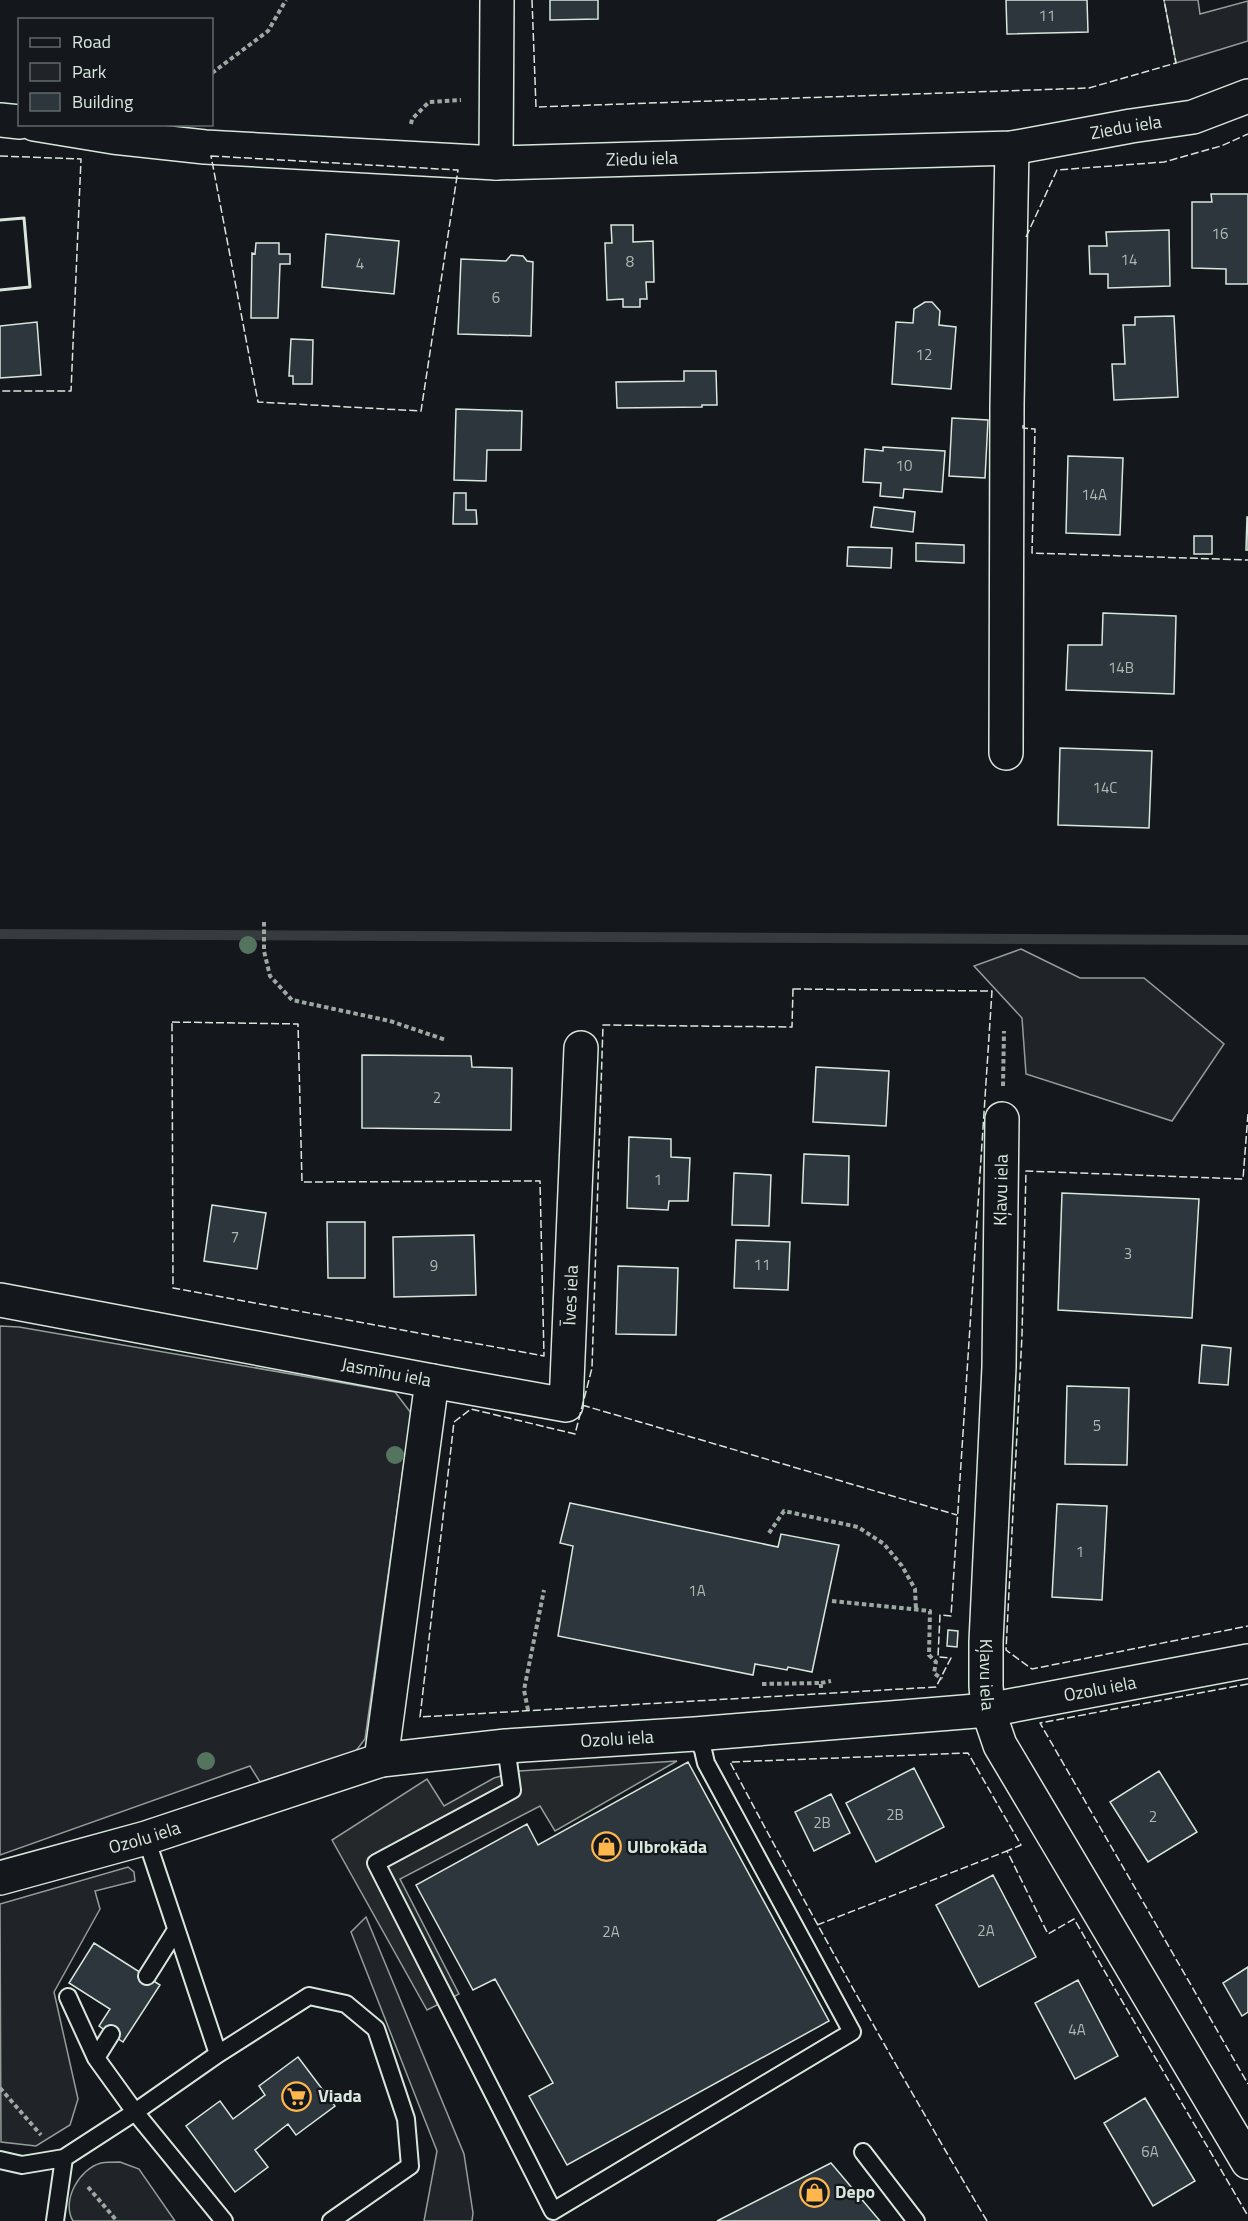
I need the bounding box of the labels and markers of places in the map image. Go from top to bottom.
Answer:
shop icon: Ulbrokāda [590,1831,622,1863]
place label: Ulbrokāda [627,1833,707,1860]
supermarket icon: Viada [281,2080,313,2112]
place label: Viada [318,2082,362,2109]
shop icon: Depo [798,2176,830,2208]
place label: Depo [835,2178,875,2205]

